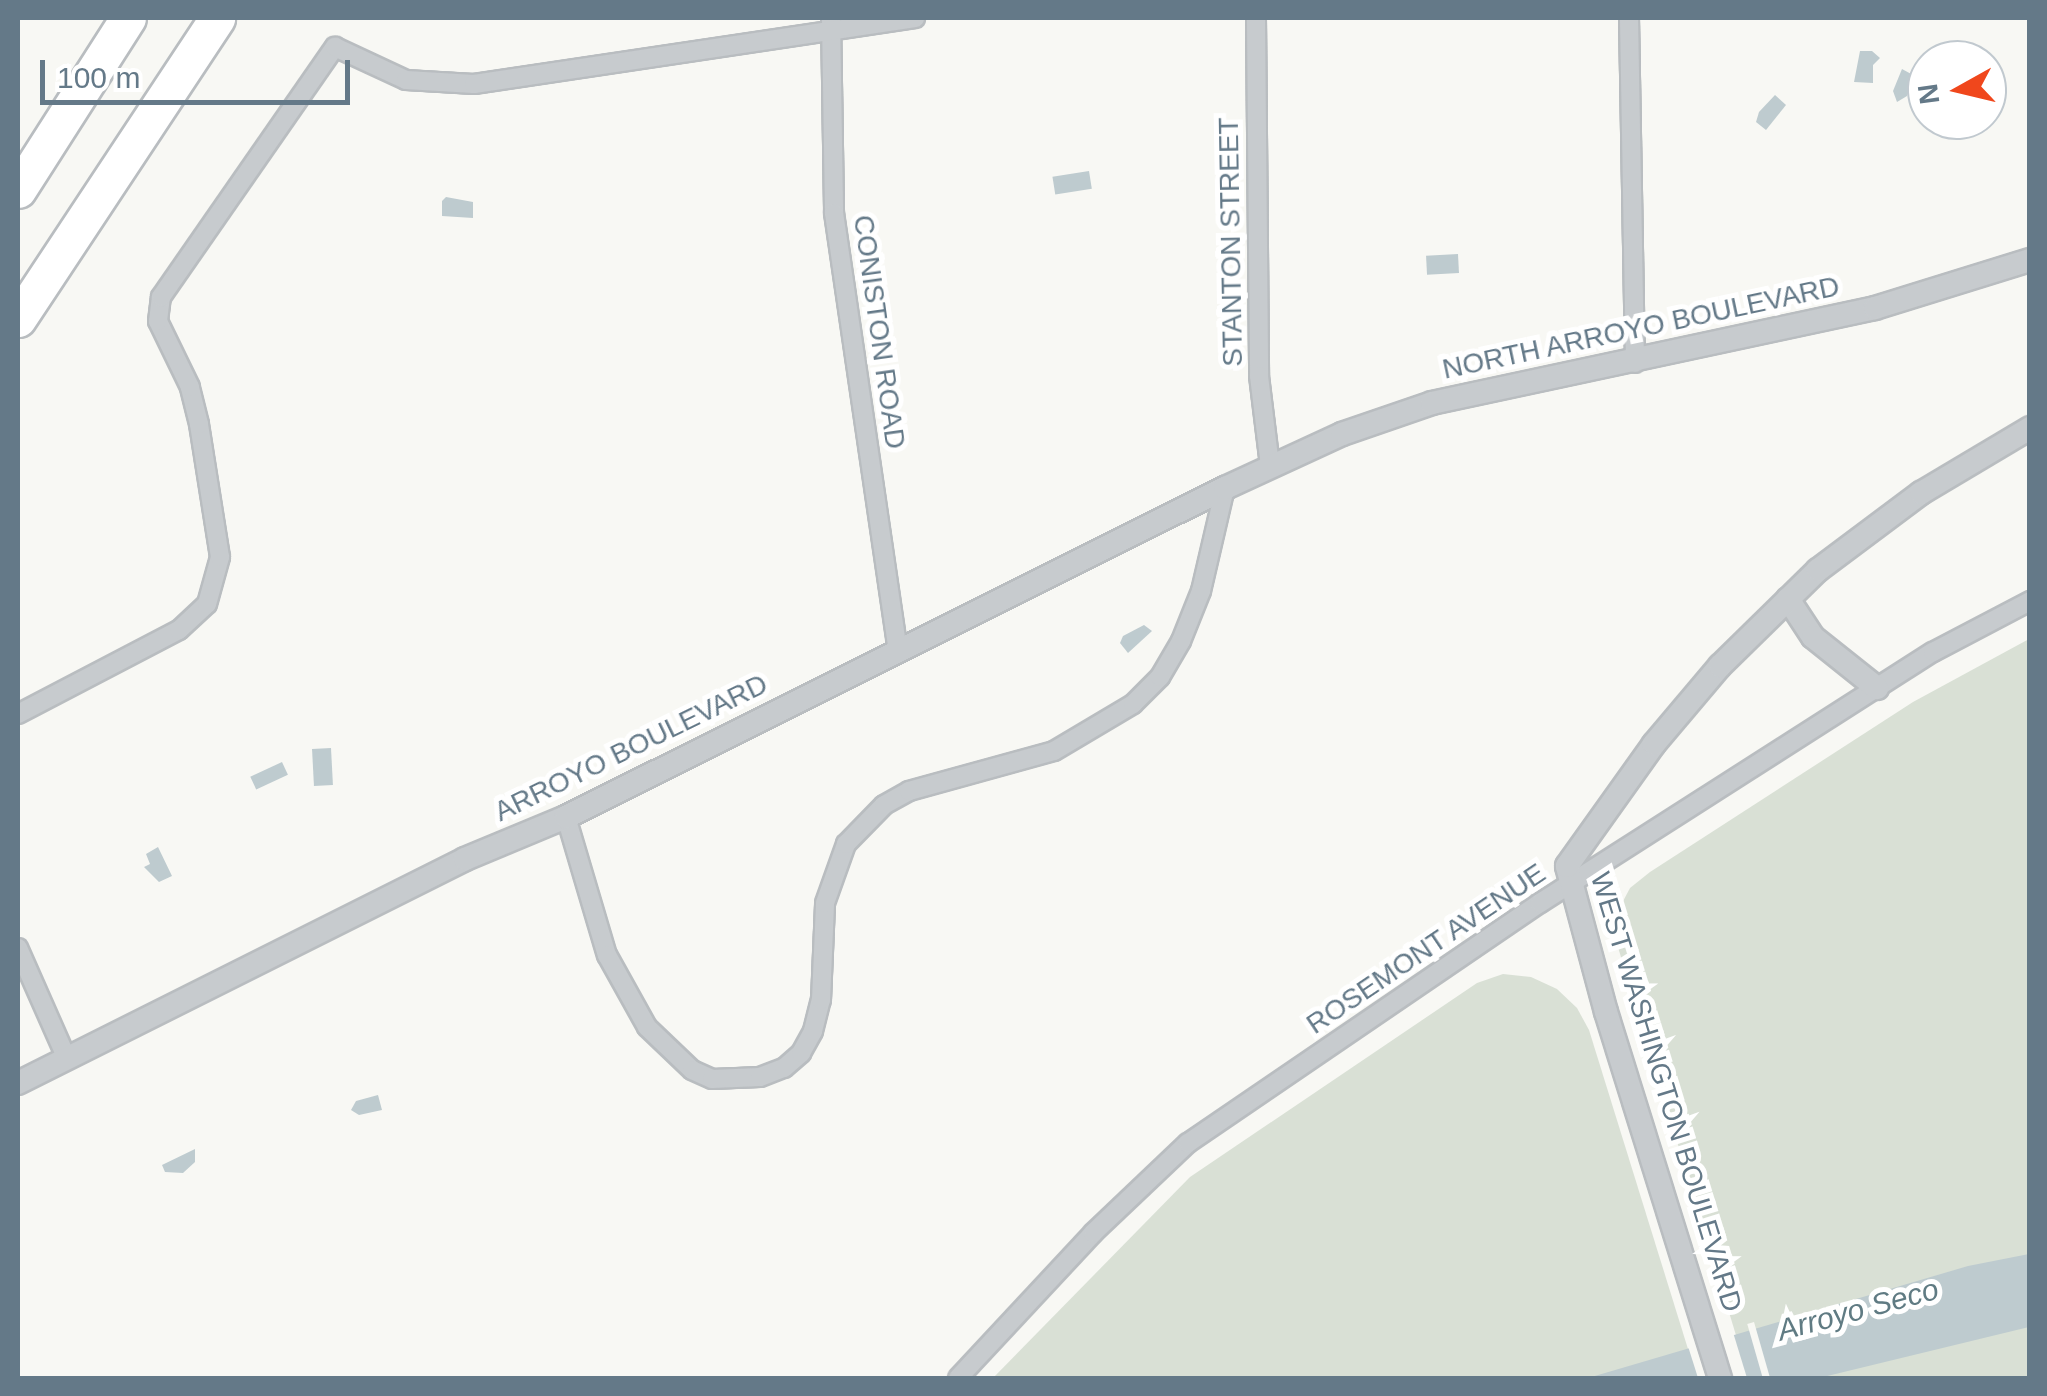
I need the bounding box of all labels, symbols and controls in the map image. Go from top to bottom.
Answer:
scale bar [45,40,355,102]
north arrow [1907,40,2007,140]
text: 100 m [57,61,140,94]
text: N [1912,82,1946,106]
street label: STANTON STREET [1212,117,1250,367]
street label: CONISTON ROAD [846,213,912,451]
street label: NORTH ARROYO BOULEVARD [1439,269,1843,387]
street label: ARROYO BOULEVARD [489,667,773,829]
street label: ROSEMONT AVENUE [1299,856,1553,1042]
street label: WEST WASHINGTON BOULEVARD [1583,868,1749,1316]
water label: Arroyo Seco [1774,1271,1942,1349]

